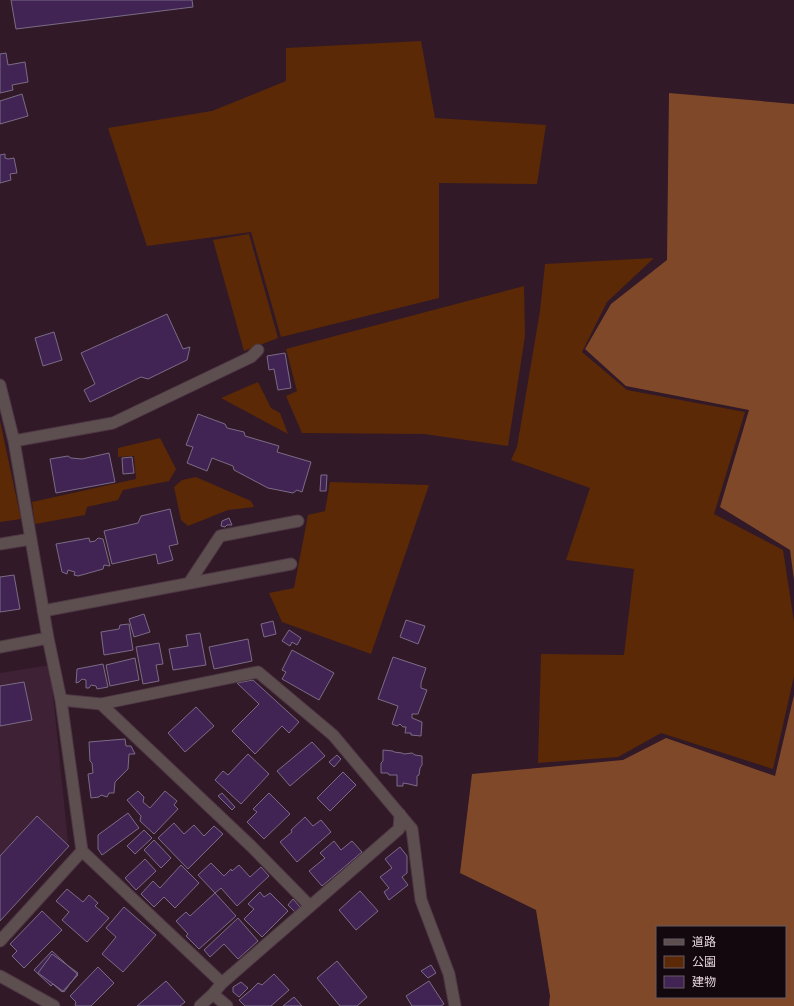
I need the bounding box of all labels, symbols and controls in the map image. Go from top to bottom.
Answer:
legend [656,926,786,998]
text: 道路 [692,935,716,949]
text: 公園 [692,955,716,969]
text: 建物 [692,975,716,989]

